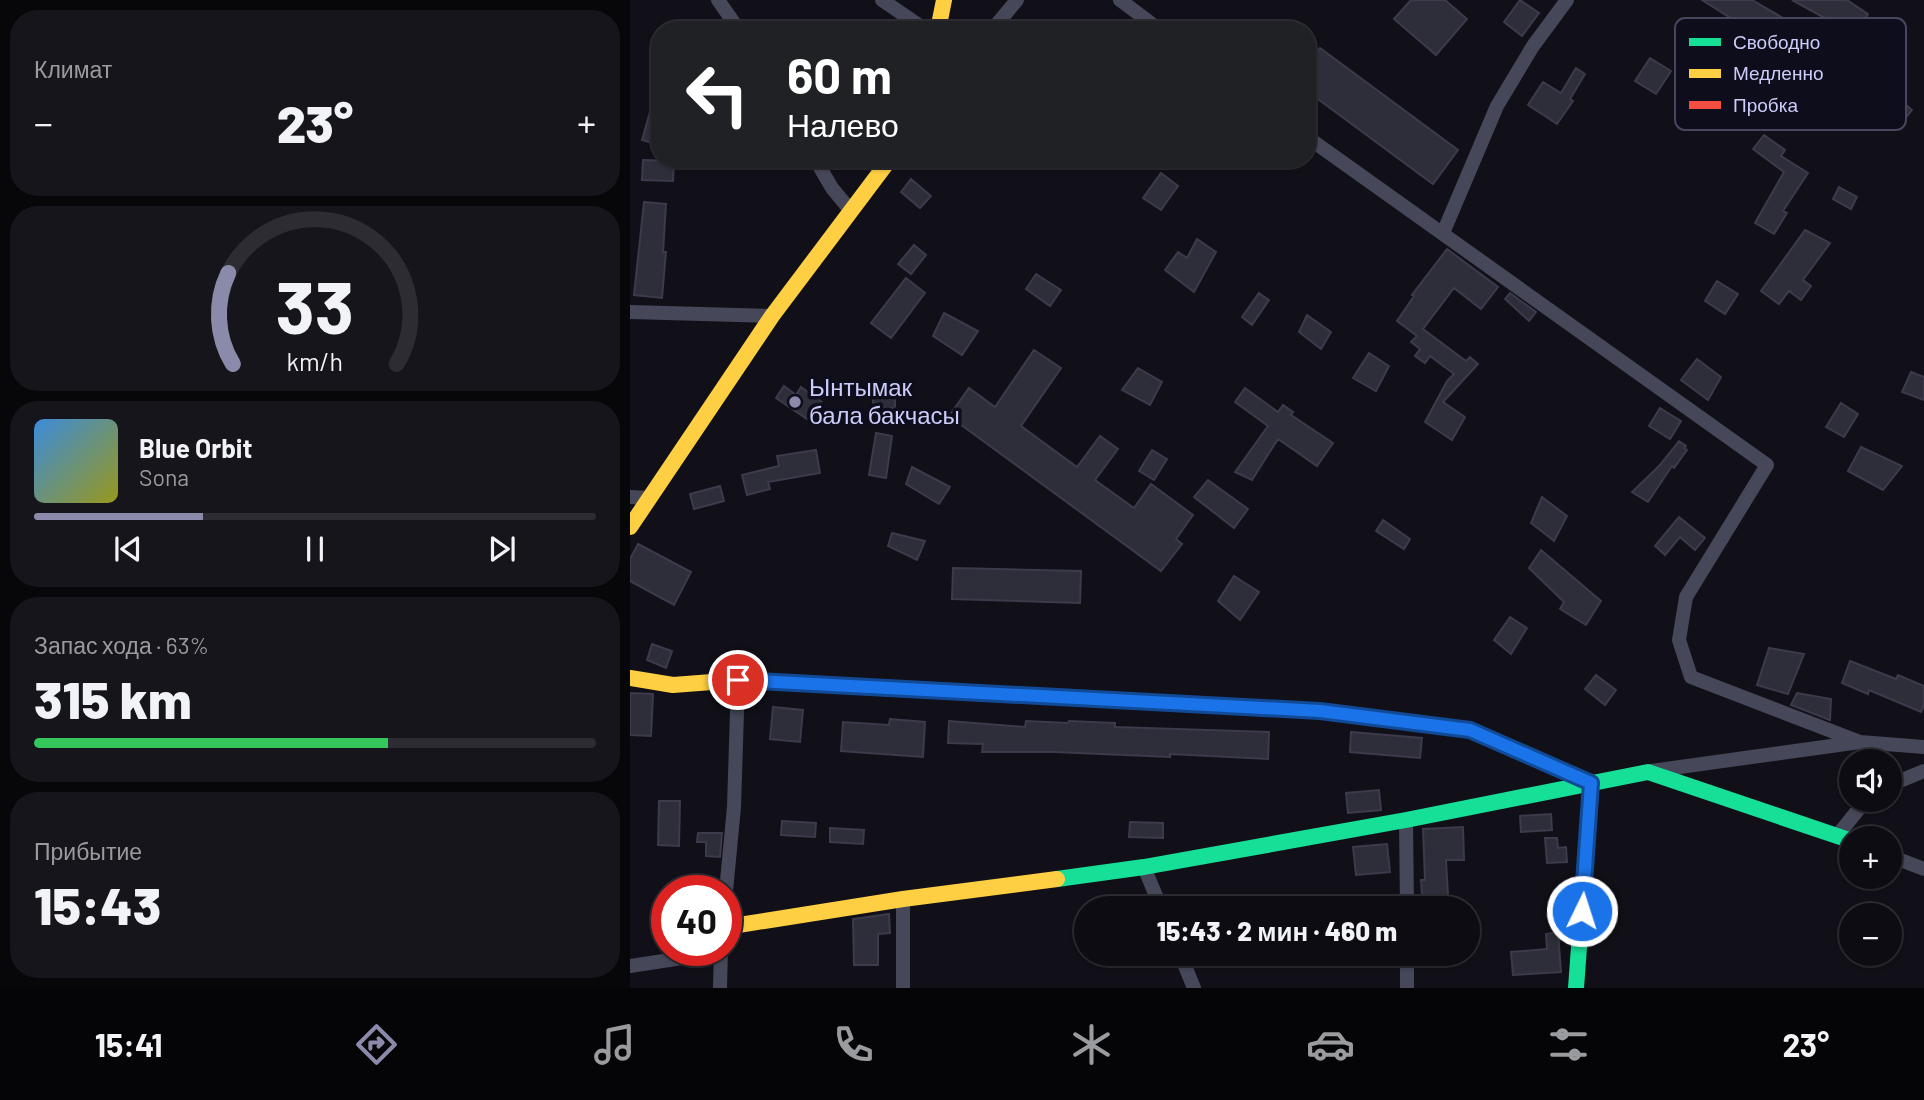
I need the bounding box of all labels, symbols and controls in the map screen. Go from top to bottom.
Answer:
legend [1675,18,1906,130]
text: Свободно [1733,30,1820,53]
text: 60 m [787,45,892,104]
icon: left [672,49,763,140]
text: Климат [34,55,112,83]
text: Медленно [1733,61,1823,84]
text: 23° [277,91,353,153]
text: Пробка [1733,93,1798,116]
text: − [34,99,53,145]
text: + [577,99,596,145]
text: Налево [787,105,899,143]
text: 33 [276,262,354,350]
text: km/h [287,346,343,376]
place label: Ынтымак бала бакчасы [809,372,960,429]
marker: Ынтымак бала бакчасы [787,394,803,410]
text: Blue Orbit [139,432,252,463]
text: Sona [139,463,189,491]
icon: previous [109,530,147,568]
icon: pause [296,530,334,568]
icon: next [483,530,521,568]
text: Запас хода · 63% [34,631,209,659]
pin [708,650,768,710]
icon: arrive [719,661,757,699]
text: 315 km [34,667,192,729]
map controls [1839,749,1902,966]
button: sound [1839,749,1902,812]
button: + [1839,826,1902,889]
text: Прибытие [34,837,142,865]
text: 15:43 [34,873,161,935]
position arrow [1545,874,1619,948]
speed limit sign: 40 [651,875,742,966]
button: − [1839,903,1902,966]
text: 15:43 · 2 мин · 460 m [1157,915,1397,946]
icon: directions [352,1020,401,1069]
icon: music [590,1020,639,1069]
icon: phone [829,1020,878,1069]
icon: climate [1067,1020,1116,1069]
icon: car [1306,1020,1355,1069]
icon: filters [1544,1020,1593,1069]
text: 15:41 [95,1025,163,1063]
text: 23° [1782,1025,1829,1063]

